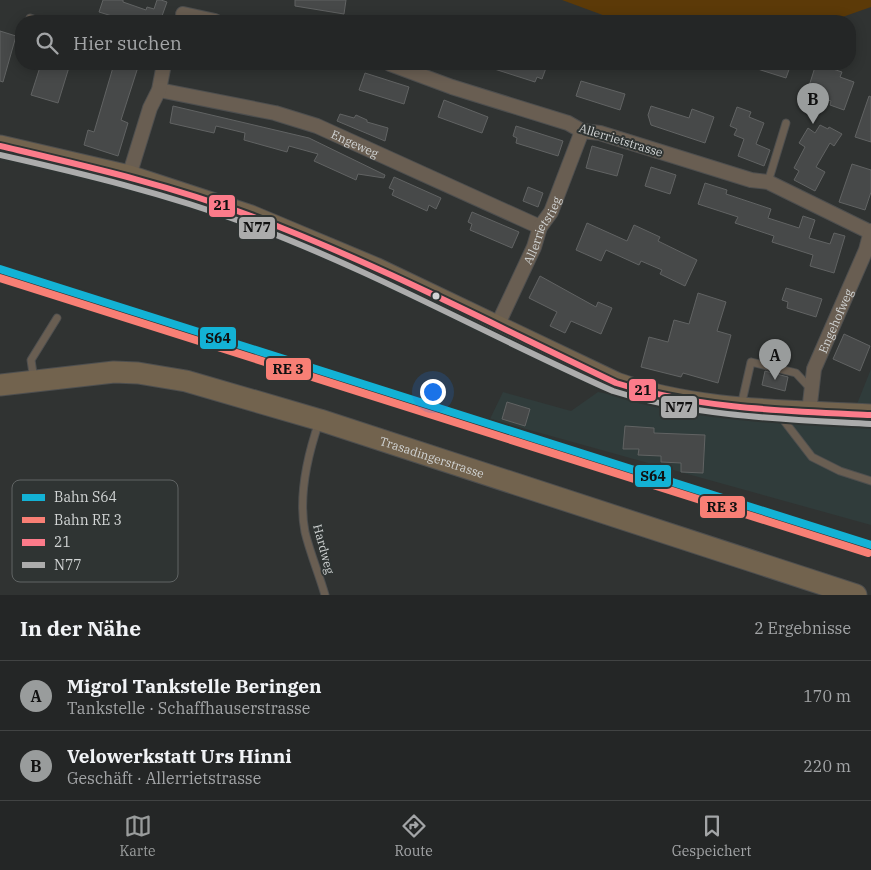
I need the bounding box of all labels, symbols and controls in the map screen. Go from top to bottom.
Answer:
search box [15,15,856,70]
icon: search [33,29,61,57]
text: Hier suchen [73,31,182,55]
pin: B [797,83,829,124]
street label: Allerrietstrasse [577,120,665,160]
street label: Engeweg [329,126,382,161]
line badge: 21 [208,194,236,218]
street label: Allerrietstieg [520,194,564,267]
text: 21 [214,196,230,214]
line badge: N77 [238,216,276,240]
text: N77 [243,218,271,236]
street label: Engehofweg [814,286,856,355]
unlabelled marker [431,291,441,301]
line badge: S64 [199,326,237,350]
text: S64 [205,329,231,347]
pin: A [759,339,791,380]
line badge: RE 3 [265,357,312,381]
text: RE 3 [272,360,304,378]
line badge: 21 [628,378,657,402]
your location [420,379,446,405]
text: 21 [635,381,651,399]
line badge: N77 [660,395,698,419]
text: N77 [665,398,693,416]
street label: Trasadingerstrasse [378,433,486,481]
line badge: S64 [634,464,672,488]
text: S64 [640,467,666,485]
legend [12,480,178,582]
text: Bahn S64 [54,488,117,506]
line badge: RE 3 [699,495,746,519]
text: RE 3 [706,498,738,516]
text: Bahn RE 3 [54,511,122,529]
street label: Hardweg [310,523,338,576]
text: 21 [54,533,71,551]
text: N77 [54,556,82,574]
text: In der Nähe [20,614,141,642]
text: 2 Ergebnisse [754,618,851,638]
text: Migrol Tankstelle Beringen [67,674,322,698]
text: A [30,686,42,706]
text: 170 m [803,686,851,706]
text: Tankstelle · Schaffhauserstrasse [67,698,310,718]
text: Velowerkstatt Urs Hinni [67,744,292,768]
text: B [30,756,42,776]
text: 220 m [803,756,851,776]
text: Geschäft · Allerrietstrasse [67,768,261,788]
tab: Karte [119,812,156,860]
tab: Route [395,812,433,860]
tab: Gespeichert [672,812,752,860]

